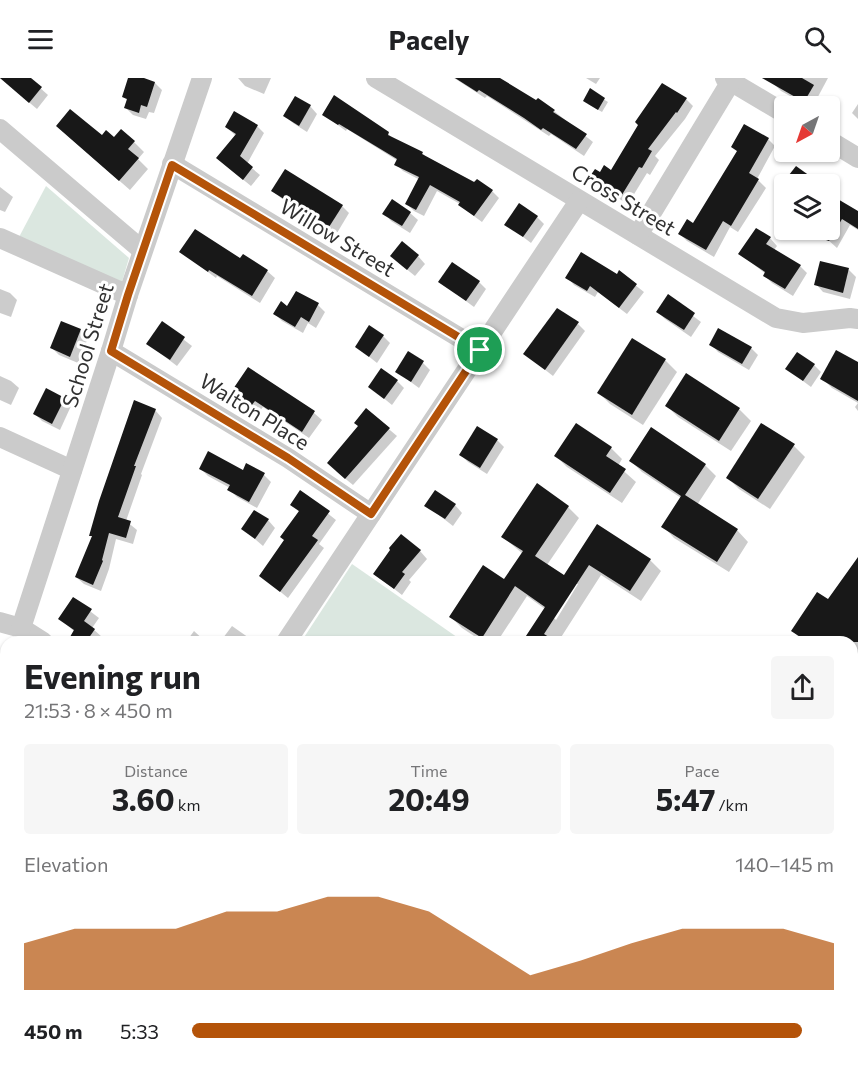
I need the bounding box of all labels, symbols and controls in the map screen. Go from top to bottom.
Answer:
icon: menu [24,23,57,56]
text: Pacely [388,23,470,56]
icon: search [801,23,834,56]
north arrow [774,96,840,162]
map controls [774,96,840,240]
street label: Cross Street [567,158,681,240]
button: layers [774,174,840,240]
street label: Willow Street [276,193,400,281]
street label: School Street [56,280,118,410]
pin [454,324,505,375]
icon: arrive [463,333,496,366]
street label: Walton Place [196,367,314,455]
text: Evening run [24,655,201,696]
button: share [771,656,834,719]
text: 21:53 · 8 × 450 m [24,698,173,722]
text: Distance [124,761,188,780]
text: Time [411,761,447,780]
text: Pace [685,761,719,780]
text: 3.60 [112,780,175,817]
text: 20:49 [388,780,470,817]
text: 5:47 [656,780,715,817]
text: km [175,795,200,814]
text: /km [715,795,748,814]
text: Elevation [24,852,109,876]
text: 140–145 m [735,852,834,876]
text: 450 m [24,1019,83,1043]
text: 5:33 [120,1019,159,1043]

